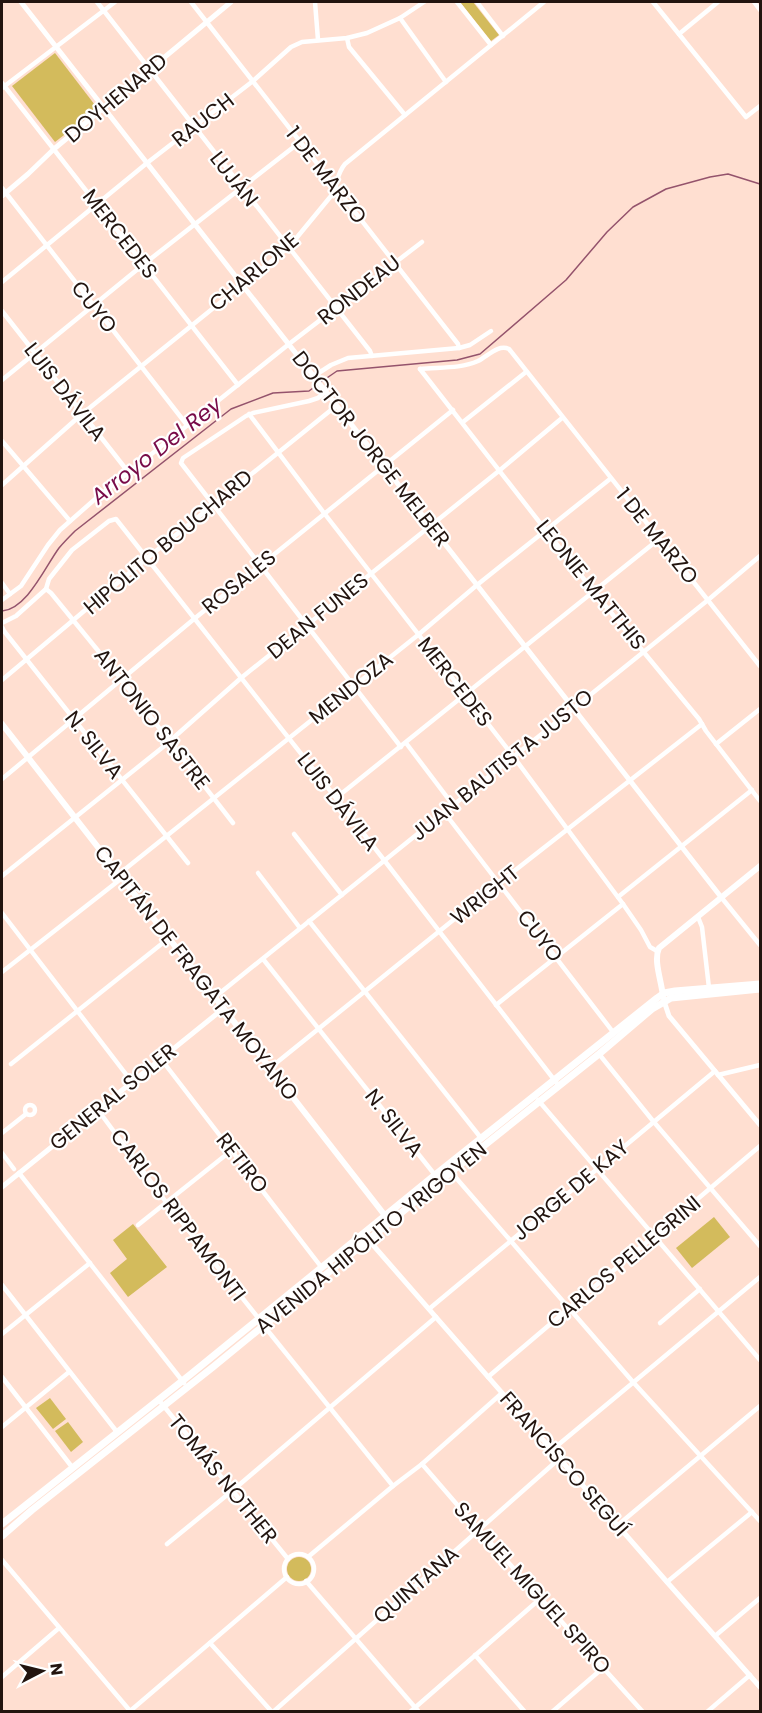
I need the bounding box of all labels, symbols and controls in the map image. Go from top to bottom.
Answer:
street label: DOYHENARD [58,46,173,149]
street label: RAUCH [165,86,240,153]
street label: 1 DE MARZO [279,120,374,229]
street label: LUJÁN [203,145,265,213]
street label: MERCEDES [76,183,165,285]
street label: CHARLONE [203,226,305,318]
street label: RONDEAU [311,248,406,331]
street label: CUYO [65,274,124,339]
street label: LUIS DÁVILA [18,336,113,447]
street label: DOCTOR JORGE MELBER [286,345,457,553]
water label: Arroyo Del Rey [83,388,230,512]
street label: HIPÓLITO BOUCHARD [77,462,258,621]
street label: 1 DE MARZO [609,481,705,590]
street label: LEONIE MATTHIS [530,514,653,656]
street label: ROSALES [195,543,282,621]
street label: DEAN FUNES [261,566,375,666]
street label: MERCEDES [411,631,500,733]
street label: ANTONIO SASTRE [88,642,217,796]
street label: MENDOZA [303,645,399,731]
street label: JUAN BAUTISTA JUSTO [405,682,599,847]
street label: N. SILVA [58,704,130,785]
street label: LUIS DÁVILA [291,746,386,857]
street label: CAPITÁN DE FRAGATA MOYANO [88,839,305,1106]
street label: WRIGHT [444,858,525,931]
street label: CUYO [511,903,570,968]
street label: GENERAL SOLER [43,1036,182,1157]
street label: N. SILVA [358,1082,430,1163]
street label: CARLOS RIPPAMONTI [104,1123,253,1307]
street label: RETIRO [210,1126,275,1199]
street label: JORGE DE KAY [506,1132,635,1247]
street label: AVENIDA HIPÓLITO YRIGOYEN [249,1135,493,1340]
street label: CARLOS PELLEGRINI [541,1189,707,1335]
street label: FRANCISCO SEGUÍ [493,1385,635,1542]
street label: TOMÁS NOTHER [162,1408,285,1549]
street label: SAMUEL MIGUEL SPIRO [447,1495,618,1680]
street label: QUINTANA [367,1539,465,1630]
north arrow [12,1641,72,1701]
text: N [44,1662,69,1677]

